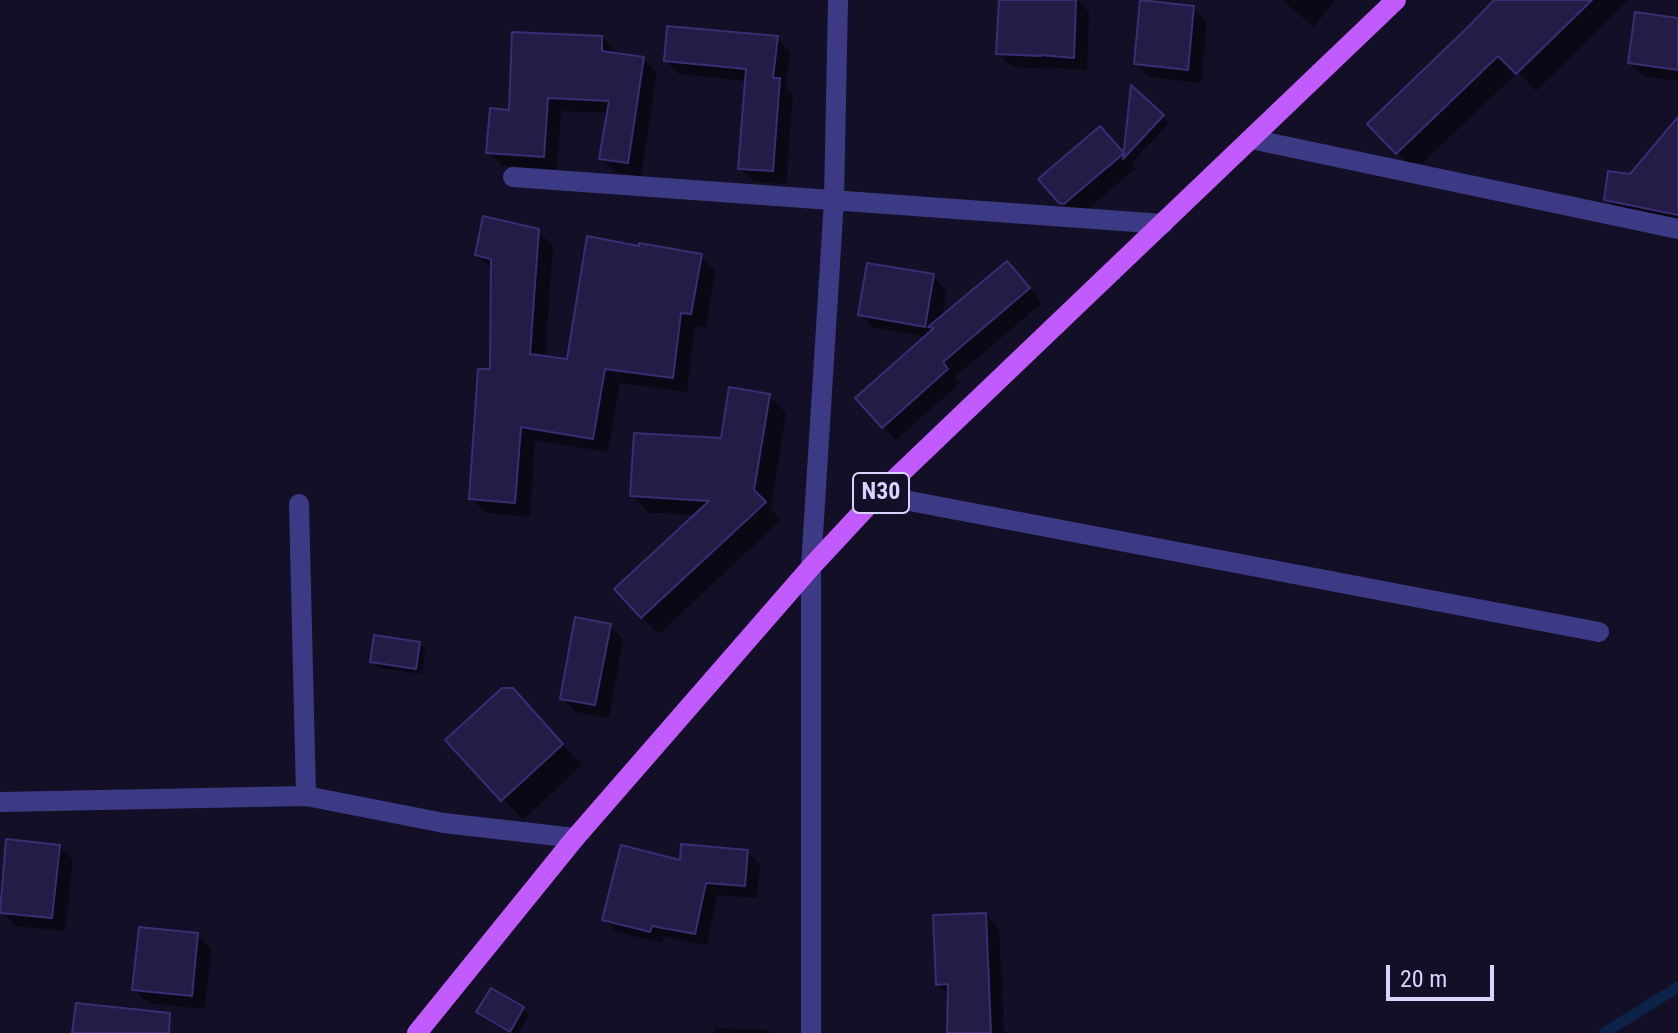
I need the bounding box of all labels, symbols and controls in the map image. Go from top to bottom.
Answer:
road number: N30 [853,473,909,513]
scale bar [1390,949,1498,999]
text: 20 m [1400,965,1447,993]

